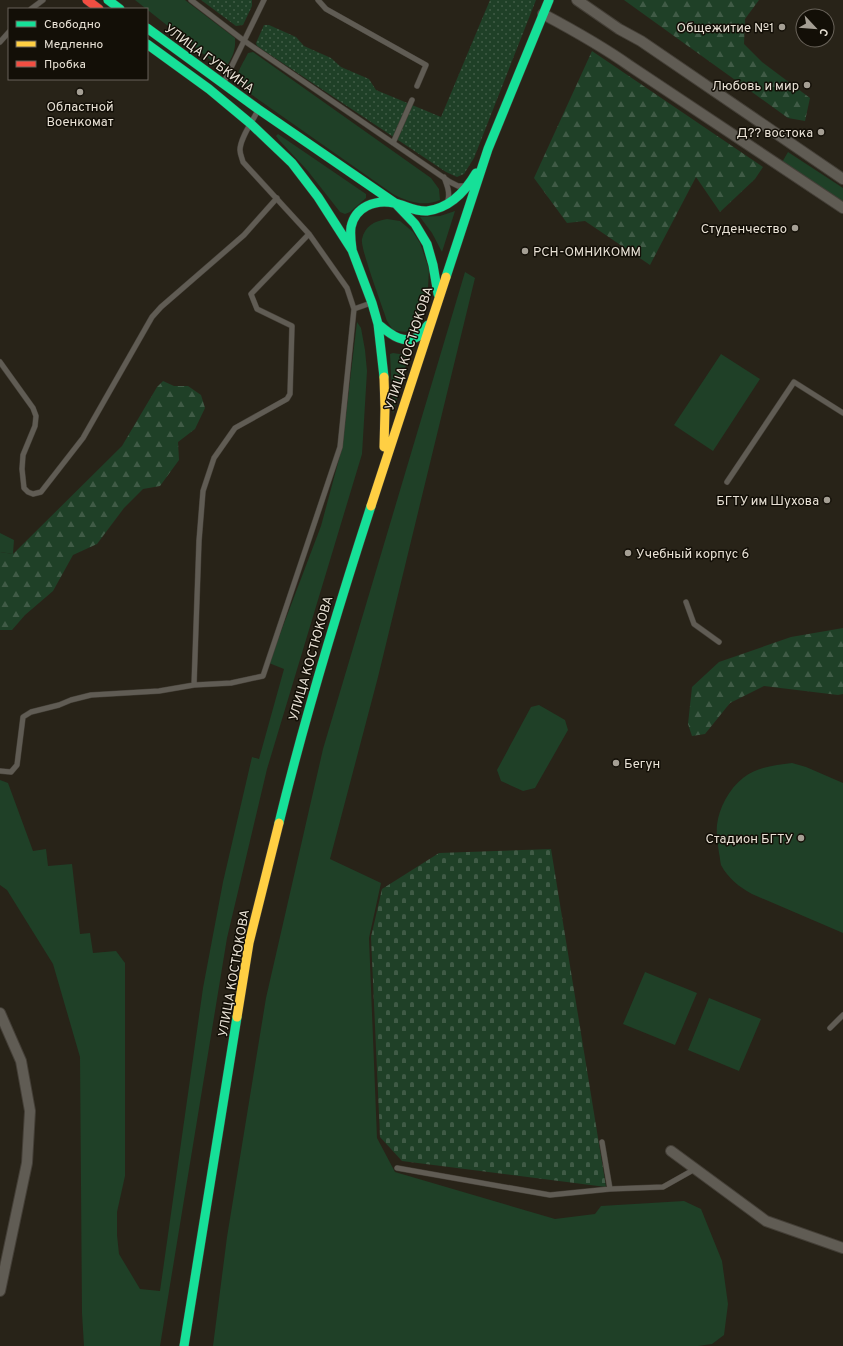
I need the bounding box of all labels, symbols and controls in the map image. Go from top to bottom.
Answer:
legend [8,8,148,80]
north arrow [795,8,835,48]
text: Свободно [44,17,101,33]
place label: Общежитие №1 [677,21,774,37]
street label: УЛИЦА ГУБКИНА [161,22,257,98]
marker: Общежитие №1 [777,22,787,32]
text: С [815,26,831,38]
text: Медленно [44,37,104,53]
text: Пробка [44,57,86,73]
place label: Любовь и мир [712,79,799,95]
marker: Любовь и мир [802,80,812,90]
marker: Областной Военкомат [75,87,85,97]
place label: Областной Военкомат [46,100,114,131]
place label: Д?? востока [737,126,813,142]
marker: Д?? востока [816,127,826,137]
place label: Студенчество [701,222,787,238]
marker: Студенчество [790,223,800,233]
place label: РСН-ОМНИКОММ [533,245,641,261]
marker: РСН-ОМНИКОММ [520,246,530,256]
street label: УЛИЦА КОСТЮКОВА [382,284,438,413]
place label: БГТУ им Шухова [716,494,819,510]
marker: БГТУ им Шухова [822,495,832,505]
place label: Учебный корпус 6 [636,547,749,563]
marker: Учебный корпус 6 [623,548,633,558]
street label: УЛИЦА КОСТЮКОВА [286,594,337,723]
place label: Бегун [624,757,660,773]
marker: Бегун [611,758,621,768]
place label: Стадион БГТУ [705,832,793,848]
marker: Стадион БГТУ [796,833,806,843]
street label: УЛИЦА КОСТЮКОВА [216,908,254,1038]

